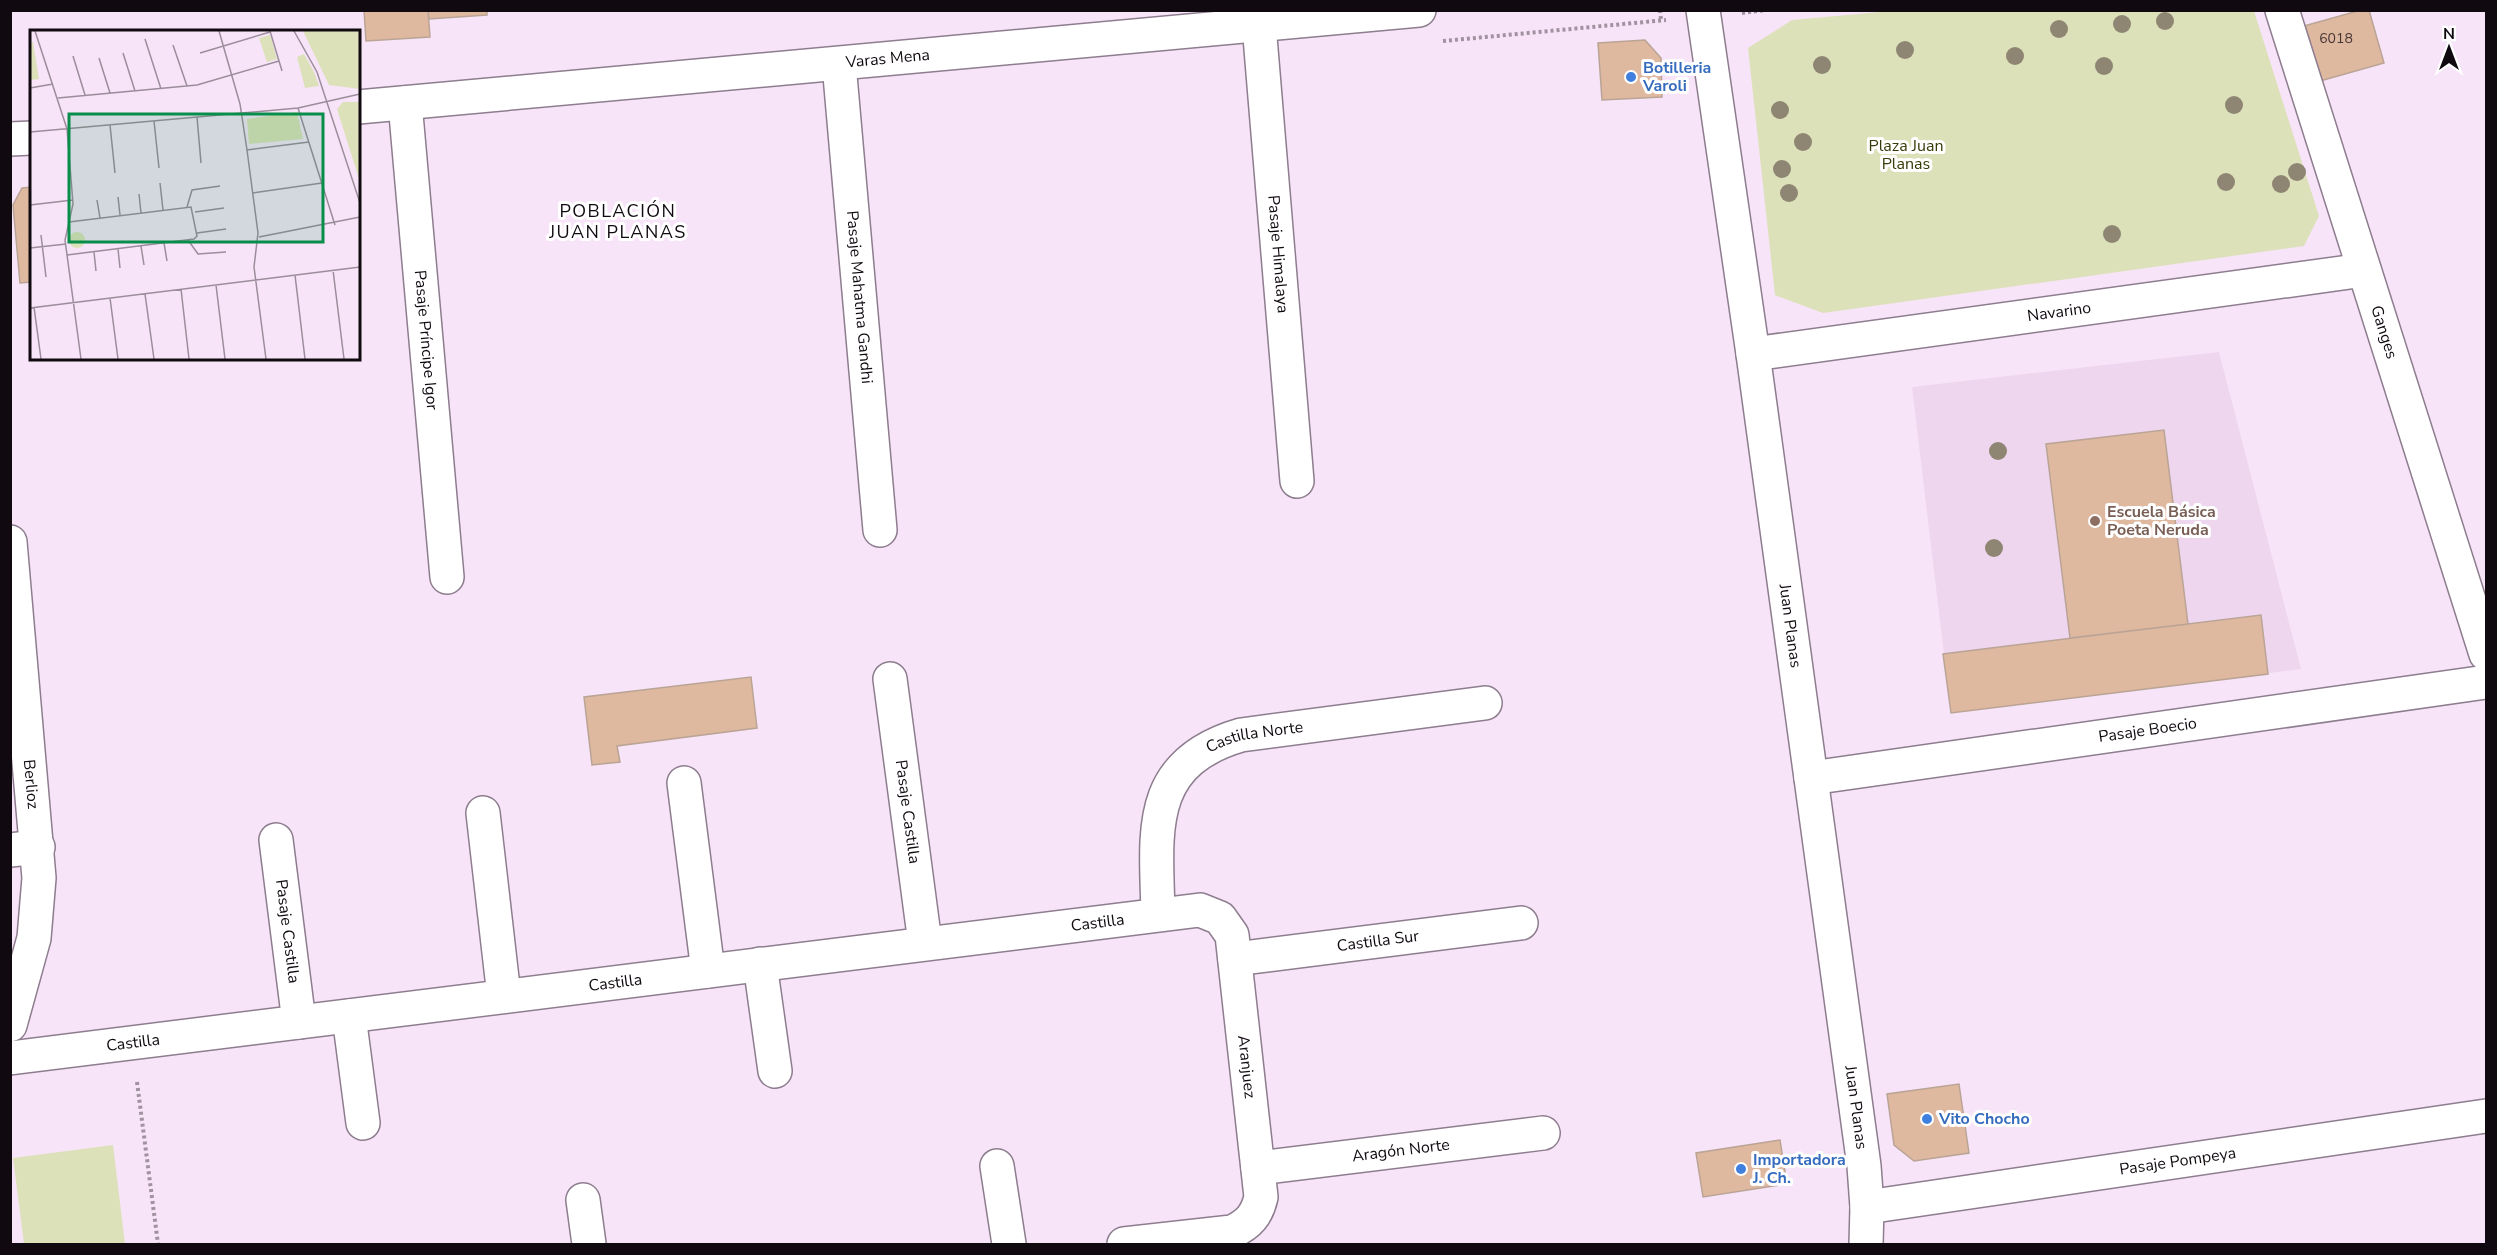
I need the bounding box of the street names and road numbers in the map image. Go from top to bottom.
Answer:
street label: Varas Mena [844,44,931,73]
street label: Pasaje Himalaya [1262,194,1294,314]
street label: Pasaje Mahatma Gandhi [841,210,878,385]
street label: Pasaje Príncipe Igor [409,269,443,411]
street label: Navarino [2026,297,2093,327]
street label: Ganges [2365,303,2403,362]
street label: Juan Planas [1773,582,1807,669]
street label: Pasaje Boecio [2097,712,2198,748]
street label: Castilla Norte [1202,716,1304,758]
street label: Berlioz [18,758,44,810]
street label: Pasaje Castilla [890,758,925,865]
street label: Pasaje Castilla [270,878,305,985]
street label: Castilla [1070,908,1126,937]
street label: Castilla Sur [1336,925,1420,957]
street label: Castilla [587,968,643,997]
street label: Castilla [105,1028,161,1057]
street label: Aranjuez [1232,1034,1261,1099]
street label: Juan Planas [1839,1063,1873,1151]
street label: Aragón Norte [1351,1134,1451,1167]
street label: Pasaje Pompeya [2118,1142,2237,1181]

